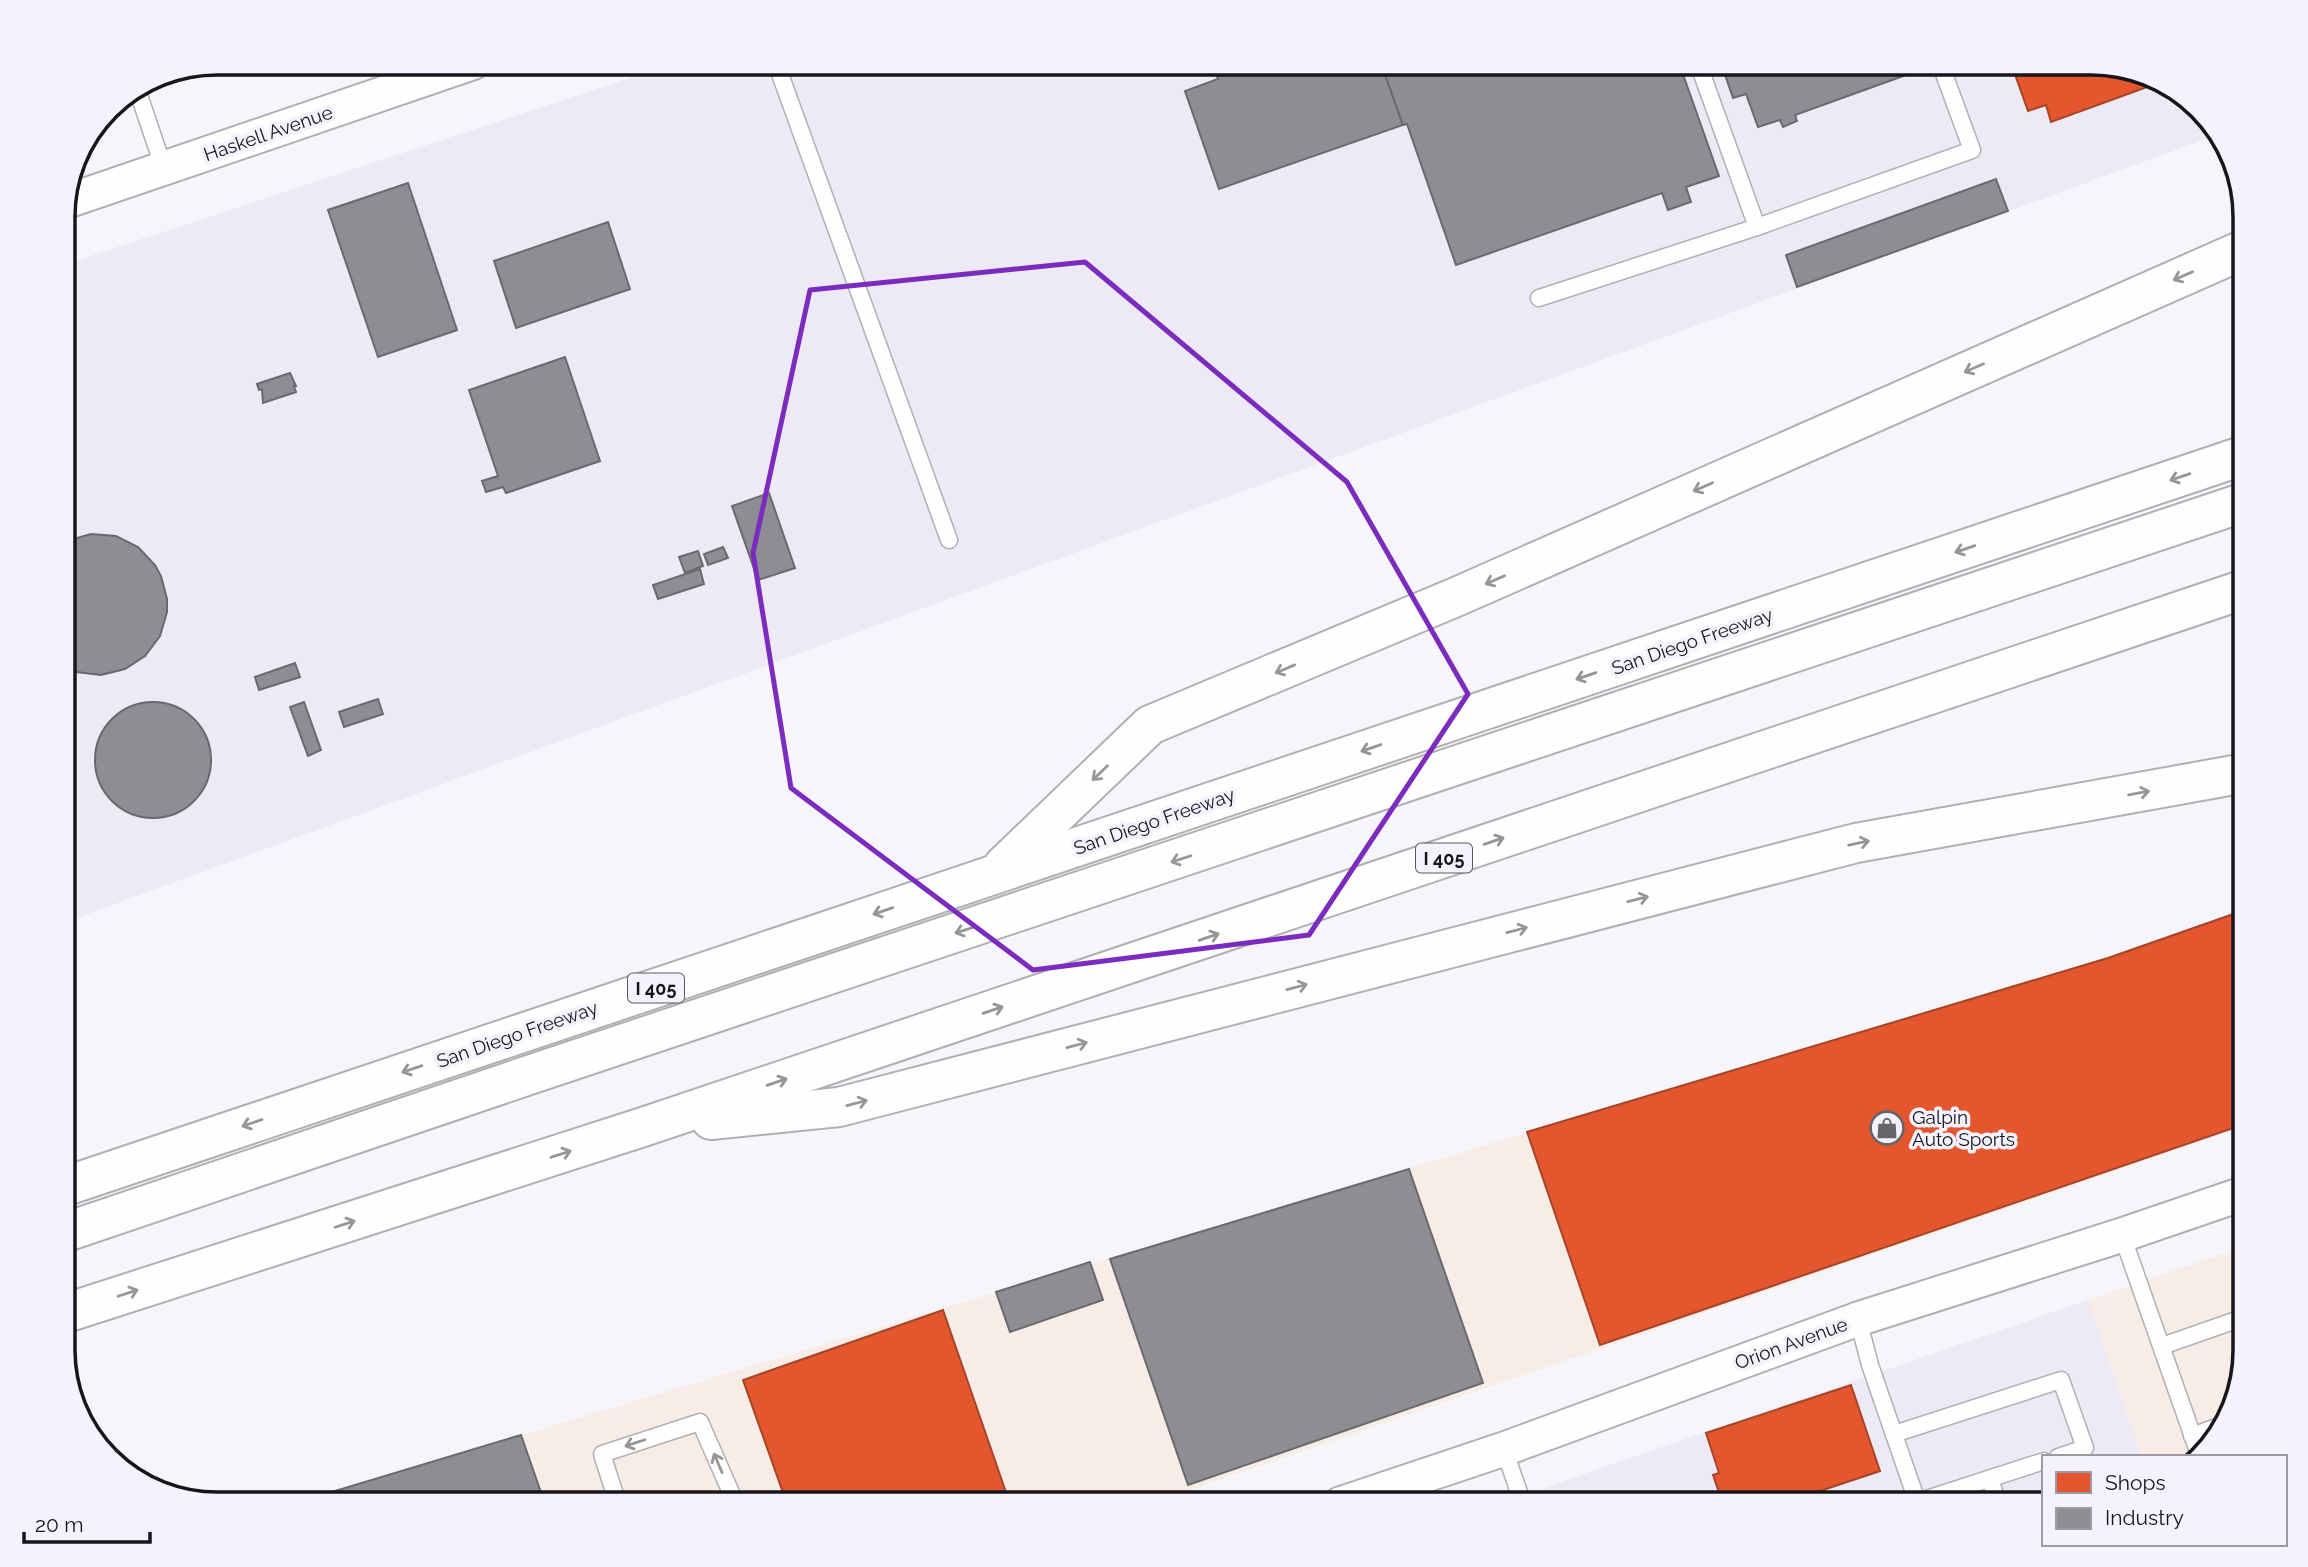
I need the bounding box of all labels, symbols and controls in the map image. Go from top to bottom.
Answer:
street label: Haskell Avenue [201,101,335,165]
one-way arrow [2172,270,2194,283]
one-way arrow [1964,362,1985,375]
one-way arrow [2170,472,2192,484]
one-way arrow [1693,481,1714,494]
one-way arrow [1954,544,1976,556]
one-way arrow [1485,574,1506,587]
street label: San Diego Freeway [1609,603,1775,679]
one-way arrow [1275,663,1297,676]
one-way arrow [1576,671,1598,683]
one-way arrow [1360,743,1382,755]
one-way arrow [1092,764,1109,781]
street label: San Diego Freeway [1071,783,1237,859]
one-way arrow [2127,786,2150,799]
one-way arrow [1483,834,1505,847]
one-way arrow [1847,835,1870,849]
road number: I 405 [1416,844,1472,872]
one-way arrow [1171,854,1193,866]
one-way arrow [1627,891,1649,904]
one-way arrow [873,906,895,919]
one-way arrow [1505,923,1528,936]
one-way arrow [955,925,977,937]
one-way arrow [1197,930,1219,942]
road number: I 405 [628,973,684,1002]
one-way arrow [1286,980,1308,993]
street label: San Diego Freeway [434,996,600,1072]
one-way arrow [982,1003,1004,1016]
one-way arrow [1065,1038,1088,1051]
one-way arrow [401,1064,423,1077]
one-way arrow [766,1075,788,1087]
one-way arrow [845,1096,868,1109]
place label: Galpin Auto Sports [1912,1106,2015,1150]
shop icon: Galpin Auto Sports [1868,1109,1906,1147]
one-way arrow [242,1118,264,1130]
one-way arrow [550,1146,572,1159]
one-way arrow [333,1216,355,1229]
one-way arrow [117,1286,139,1299]
street label: Orion Avenue [1732,1312,1850,1374]
one-way arrow [625,1437,647,1450]
one-way arrow [711,1453,724,1474]
legend [2042,1455,2287,1546]
text: Shops [2105,1470,2166,1495]
scale bar [24,1500,150,1544]
text: Industry [2105,1505,2184,1530]
text: 20 m [35,1512,83,1537]

